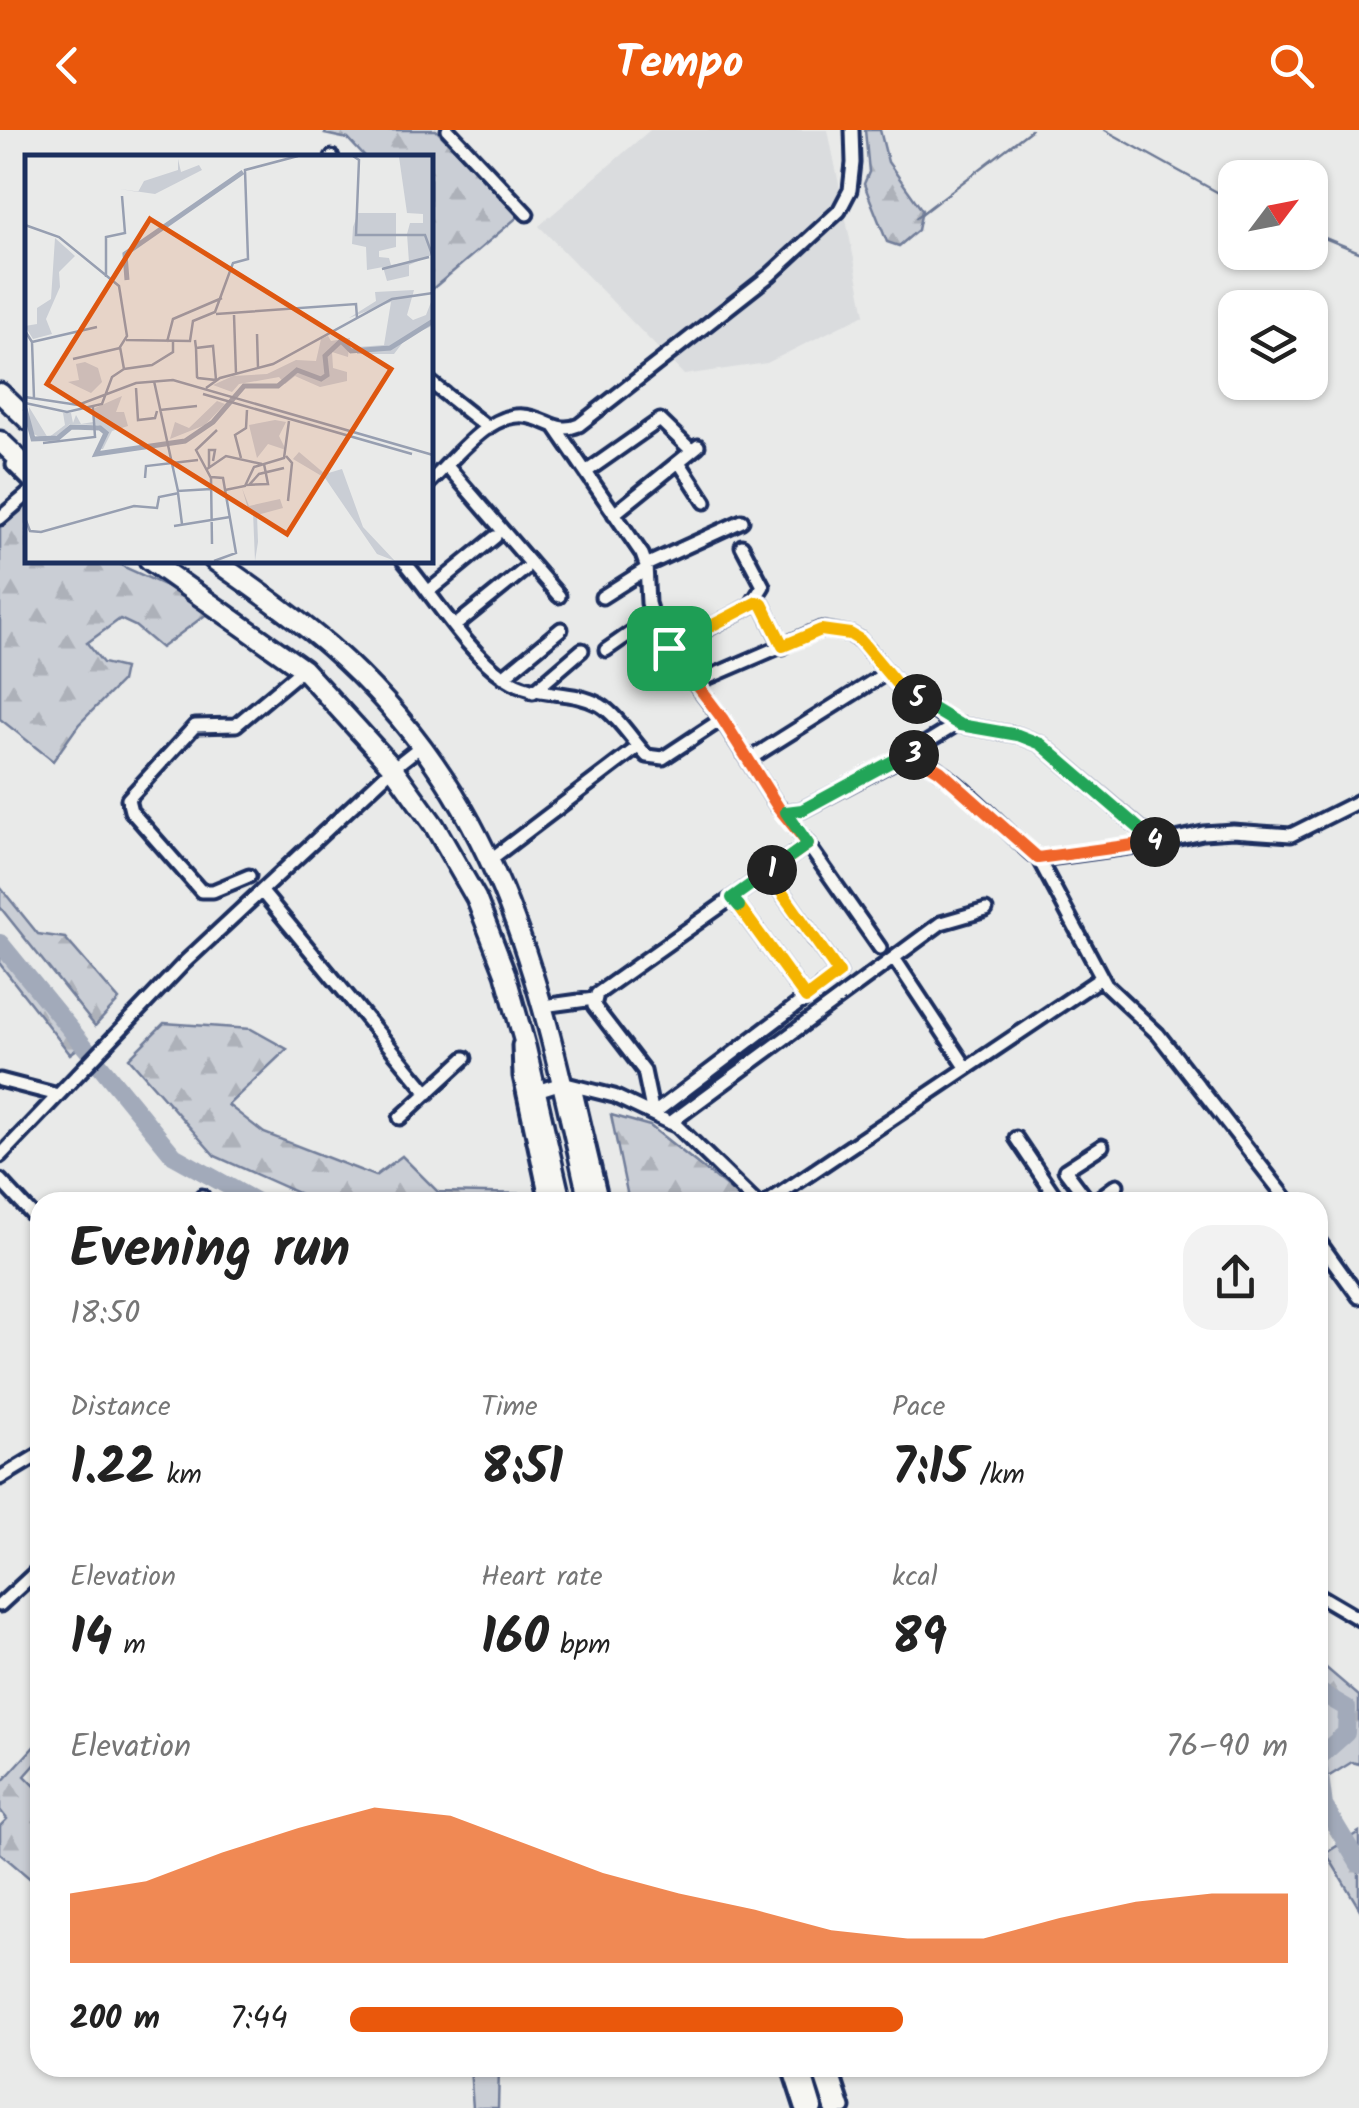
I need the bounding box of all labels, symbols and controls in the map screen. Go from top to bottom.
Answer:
text: Tempo [615,29,744,101]
icon: back [40,38,95,93]
icon: search [1264,38,1319,93]
inset map [25,155,432,562]
north arrow [1218,160,1328,270]
map controls [1218,160,1328,400]
button: layers [1218,290,1328,400]
pin [627,606,712,691]
icon: arrive [642,621,697,676]
pin: 5 [892,674,942,724]
text: 5 [910,676,924,721]
pin: 3 [889,730,939,780]
text: 3 [906,732,922,777]
pin: 4 [1130,817,1180,867]
text: 4 [1147,819,1163,864]
pin: 1 [747,845,797,895]
text: 1 [768,847,776,892]
text: Evening run [70,1208,350,1295]
button: share [1183,1225,1288,1330]
text: 18:50 [70,1289,140,1340]
text: Distance [70,1385,171,1430]
text: Time [481,1385,538,1430]
text: Pace [892,1385,945,1430]
text: 1.22 [70,1430,155,1510]
text: 8:51 [481,1430,563,1510]
text: 7:15 [892,1430,968,1510]
text: km [155,1453,202,1498]
text: /km [968,1453,1025,1498]
text: Elevation [70,1555,176,1600]
text: Heart rate [481,1555,603,1600]
text: kcal [892,1555,938,1600]
text: 14 [70,1600,112,1680]
text: 160 [481,1600,549,1680]
text: 89 [892,1600,947,1680]
text: m [112,1623,146,1668]
text: bpm [549,1623,610,1668]
text: Elevation [70,1722,191,1773]
text: 76–90 m [1166,1722,1288,1773]
text: 200 m [70,1994,160,2045]
text: 7:44 [230,1994,288,2045]

